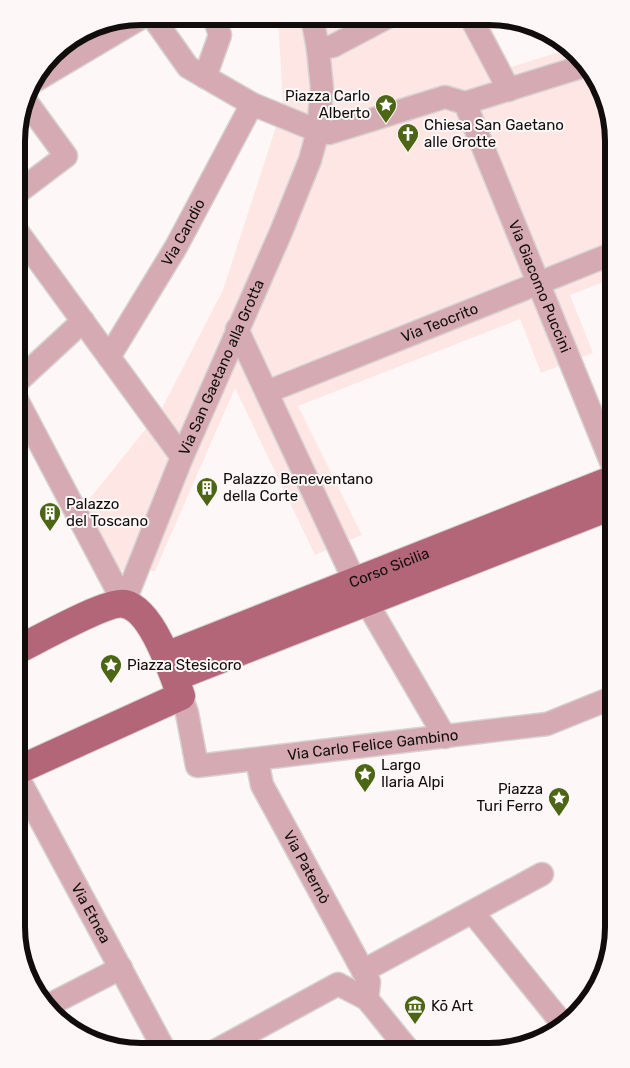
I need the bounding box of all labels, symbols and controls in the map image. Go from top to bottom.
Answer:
place label: Piazza Carlo Alberto [285,87,370,122]
place icon: Piazza Carlo Alberto [374,93,398,124]
place label: Chiesa San Gaetano alle Grotte [424,116,564,151]
church icon: Chiesa San Gaetano alle Grotte [396,122,420,153]
street label: Via Candio [158,196,209,269]
street label: Via Giacomo Puccini [505,217,575,355]
street label: Via San Gaetano alla Grotta [175,277,268,458]
street label: Via Teocrito [399,299,481,346]
place label: Palazzo Beneventano della Corte [223,470,373,505]
building icon: Palazzo Beneventano della Corte [195,476,219,507]
place label: Palazzo del Toscano [66,495,148,530]
building icon: Palazzo del Toscano [38,501,62,532]
street label: Corso Sicilia [346,544,432,592]
place icon: Piazza Stesicoro [99,653,123,684]
place label: Piazza Stesicoro [127,656,242,674]
street label: Via Carlo Felice Gambino [286,726,459,764]
place label: Largo Ilaria Alpi [381,756,444,791]
place icon: Largo Ilaria Alpi [353,762,377,793]
place label: Piazza Turi Ferro [477,780,543,815]
place icon: Piazza Turi Ferro [547,786,571,817]
street label: Via Paternò [279,827,334,907]
street label: Via Etnea [67,880,114,946]
museum icon: Kō Art [403,994,427,1025]
place label: Kō Art [431,997,473,1015]

